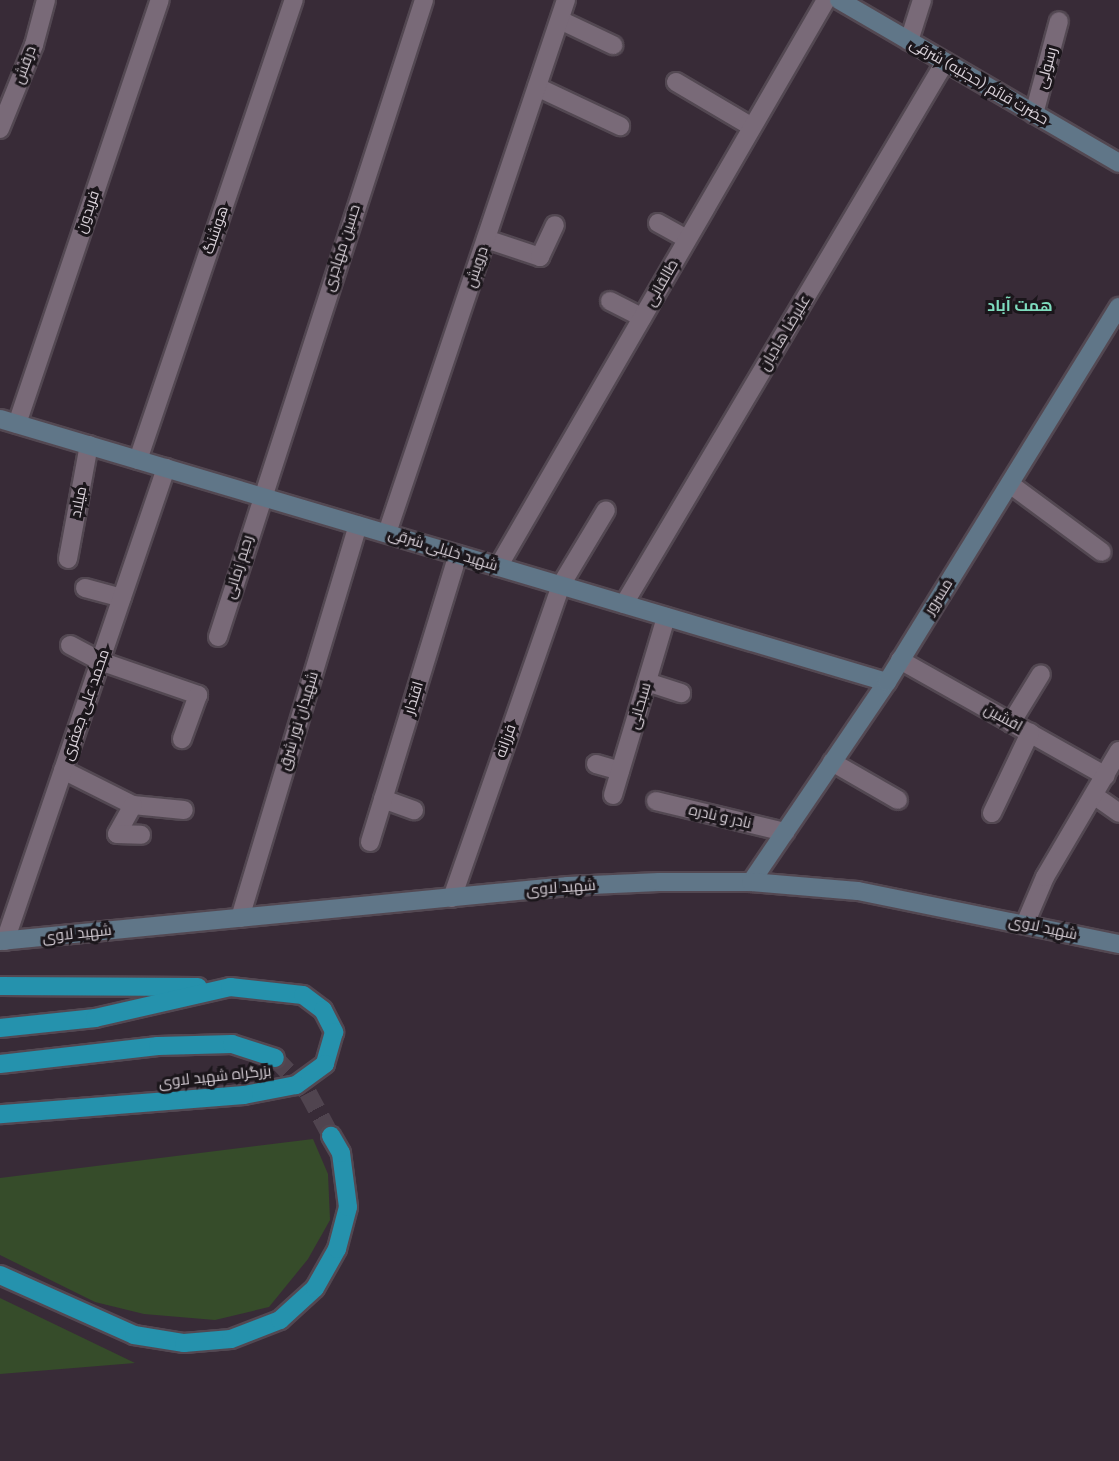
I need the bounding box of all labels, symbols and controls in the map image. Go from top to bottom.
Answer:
street label: حضرت قائم (حجتیه) شرقی [907,35,1051,129]
street label: درفش [10,44,40,86]
street label: رسولی [1033,45,1061,91]
street label: فریدون [72,188,104,236]
street label: حسین مهاجری [320,202,364,294]
street label: هوشنگ [199,204,233,256]
street label: درویش [462,244,492,290]
street label: طالقانی [641,256,683,310]
street label: علیرضا هادیان [755,292,815,374]
district label: همت آباد [987,296,1053,316]
street label: میلاد [67,485,91,519]
street label: شهید خلیلی شرقی [386,525,500,575]
street label: رحیم زمانی [221,533,257,601]
street label: مسرور [921,576,957,618]
street label: محمد علی جعفری [59,647,113,763]
street label: شهیدان نور شرق [275,669,323,773]
street label: اقتدار [400,679,428,717]
street label: سبحانی [625,681,655,731]
street label: افشین [981,700,1025,736]
street label: فرزانه [492,722,520,760]
street label: نادر و نادره [687,801,753,833]
street label: شهید لاوی [526,877,596,899]
street label: شهید لاوی [1007,912,1079,944]
street label: شهید لاوی [41,921,113,947]
street label: بزرگراه شهید لاوی [158,1062,272,1092]

